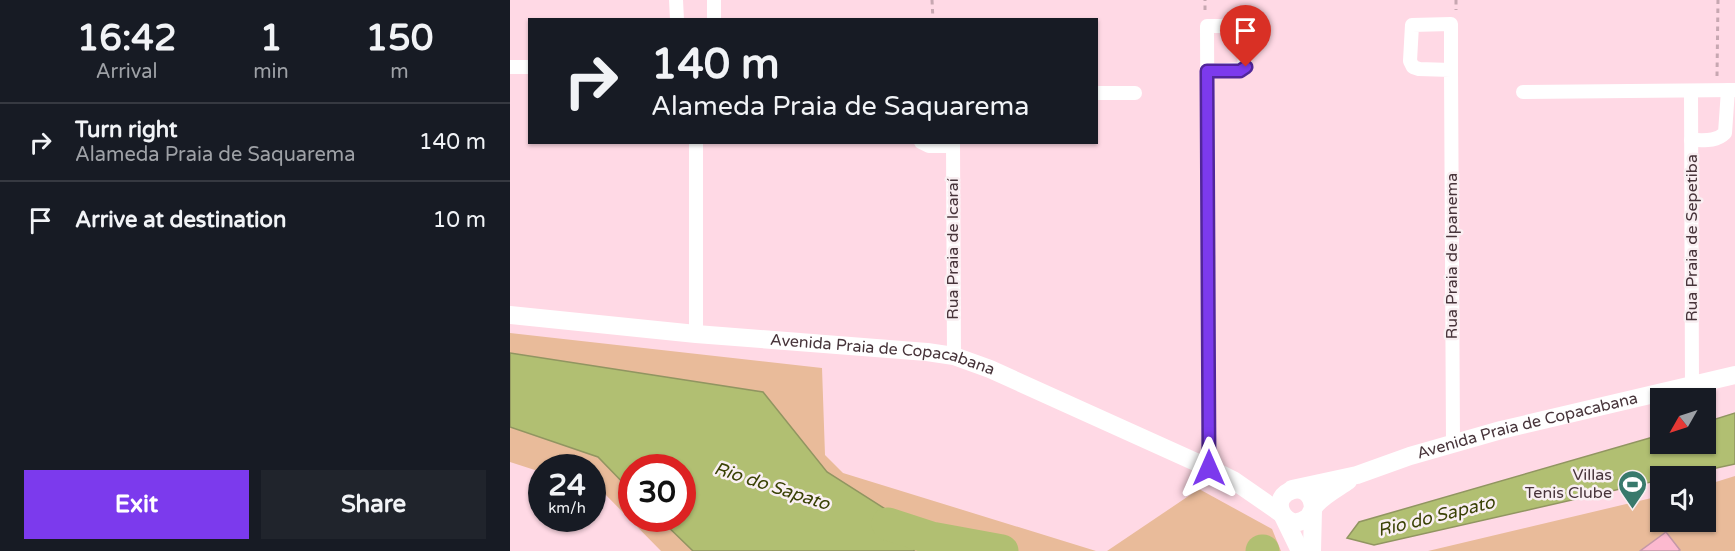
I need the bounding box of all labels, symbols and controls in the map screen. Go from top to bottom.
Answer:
pin [1220,5,1271,67]
icon: arrive [1229,14,1262,47]
text: 16:42 [77,17,177,60]
text: 1 [260,17,282,60]
text: 150 [365,17,433,60]
text: 140 m [651,39,780,90]
icon: right [552,42,630,120]
text: Arrival [96,60,158,84]
text: min [253,60,289,84]
text: m [390,60,409,84]
text: Alameda Praia de Saquarema [651,90,1030,123]
text: Turn right [75,117,177,143]
icon: right [24,126,57,159]
text: 140 m [419,129,486,155]
text: Alameda Praia de Saquarema [75,143,355,167]
street label: Rua Praia de Sepetiba [1682,154,1702,322]
street label: Rua Praia de Ipanema [1442,173,1462,339]
street label: Rua Praia de Icaraí [943,178,963,320]
icon: arrive [24,204,57,237]
text: Arrive at destination [75,207,286,233]
text: 10 m [432,207,486,233]
street label: Avenida Praia de Copacabana [769,330,998,380]
street label: Avenida Praia de Copacabana [1415,388,1640,464]
north arrow [1650,388,1716,454]
map controls [1650,388,1716,532]
position arrow [1177,436,1241,500]
speed limit sign: 30 [618,454,696,532]
water label: Rio do Sapato [712,457,833,515]
place label: Villas Tenis Clube [1525,465,1612,503]
button: sound [1650,466,1716,532]
text: 24 [548,467,586,504]
sports icon: Villas Tenis Clube [1617,468,1649,510]
button: Exit [24,470,249,539]
button: Share [261,470,486,539]
water label: Rio do Sapato [1375,491,1498,541]
text: km/h [548,499,586,517]

